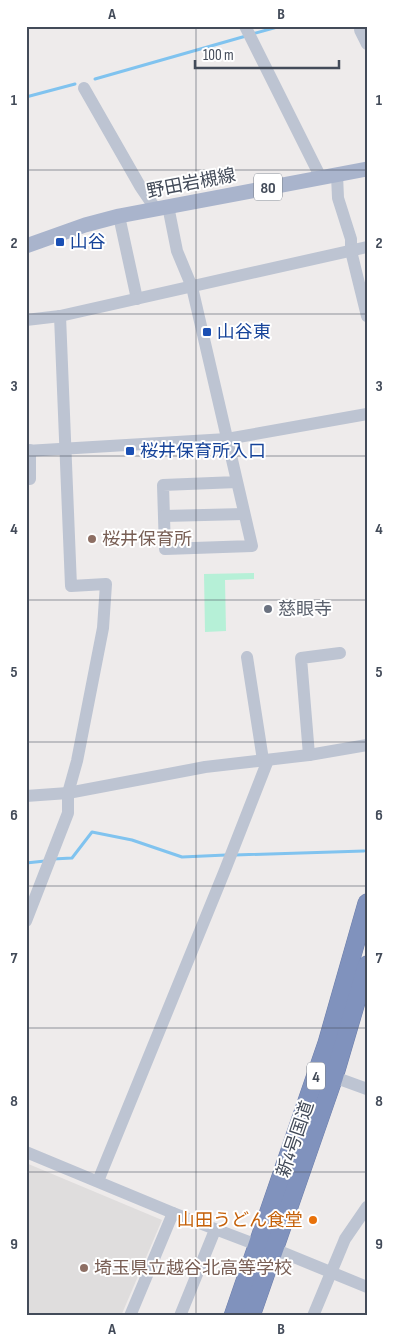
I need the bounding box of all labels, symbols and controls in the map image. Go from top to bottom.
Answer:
text: A [107,5,116,24]
text: B [277,5,285,24]
scale bar [195,38,339,70]
text: 100 m [203,46,234,65]
text: 1 [11,91,18,110]
text: 1 [376,91,383,110]
street label: 野田岩槻線 [145,165,237,202]
road number: 80 [254,173,282,200]
place label: 山谷 [70,232,106,253]
text: 2 [10,234,18,253]
text: 2 [375,234,383,253]
marker: 山谷 [54,236,66,248]
place label: 山谷東 [217,322,271,343]
marker: 山谷東 [201,326,213,338]
text: 3 [10,377,18,396]
text: 3 [375,377,383,396]
place label: 桜井保育所入口 [140,441,266,462]
marker: 桜井保育所入口 [124,445,136,457]
text: 4 [10,520,18,539]
text: 4 [375,520,383,539]
place label: 桜井保育所 [102,529,192,550]
marker: 桜井保育所 [86,533,98,545]
place label: 慈眼寺 [278,599,332,620]
marker: 慈眼寺 [262,603,274,615]
text: 5 [10,663,18,682]
text: 5 [375,663,383,682]
text: 6 [10,806,18,825]
text: 6 [375,806,383,825]
text: 7 [11,949,18,968]
text: 7 [376,949,383,968]
road number: 4 [307,1062,325,1090]
text: 8 [10,1092,18,1111]
text: 8 [375,1092,383,1111]
street label: 新4号国道 [273,1098,318,1180]
place label: 山田うどん食堂 [177,1210,303,1231]
marker: 山田うどん食堂 [307,1214,319,1226]
text: 9 [10,1235,18,1254]
text: 9 [375,1235,383,1254]
place label: 埼玉県立越谷北高等学校 [94,1258,292,1279]
marker: 埼玉県立越谷北高等学校 [78,1262,90,1274]
text: A [107,1320,116,1339]
text: B [277,1320,285,1339]

